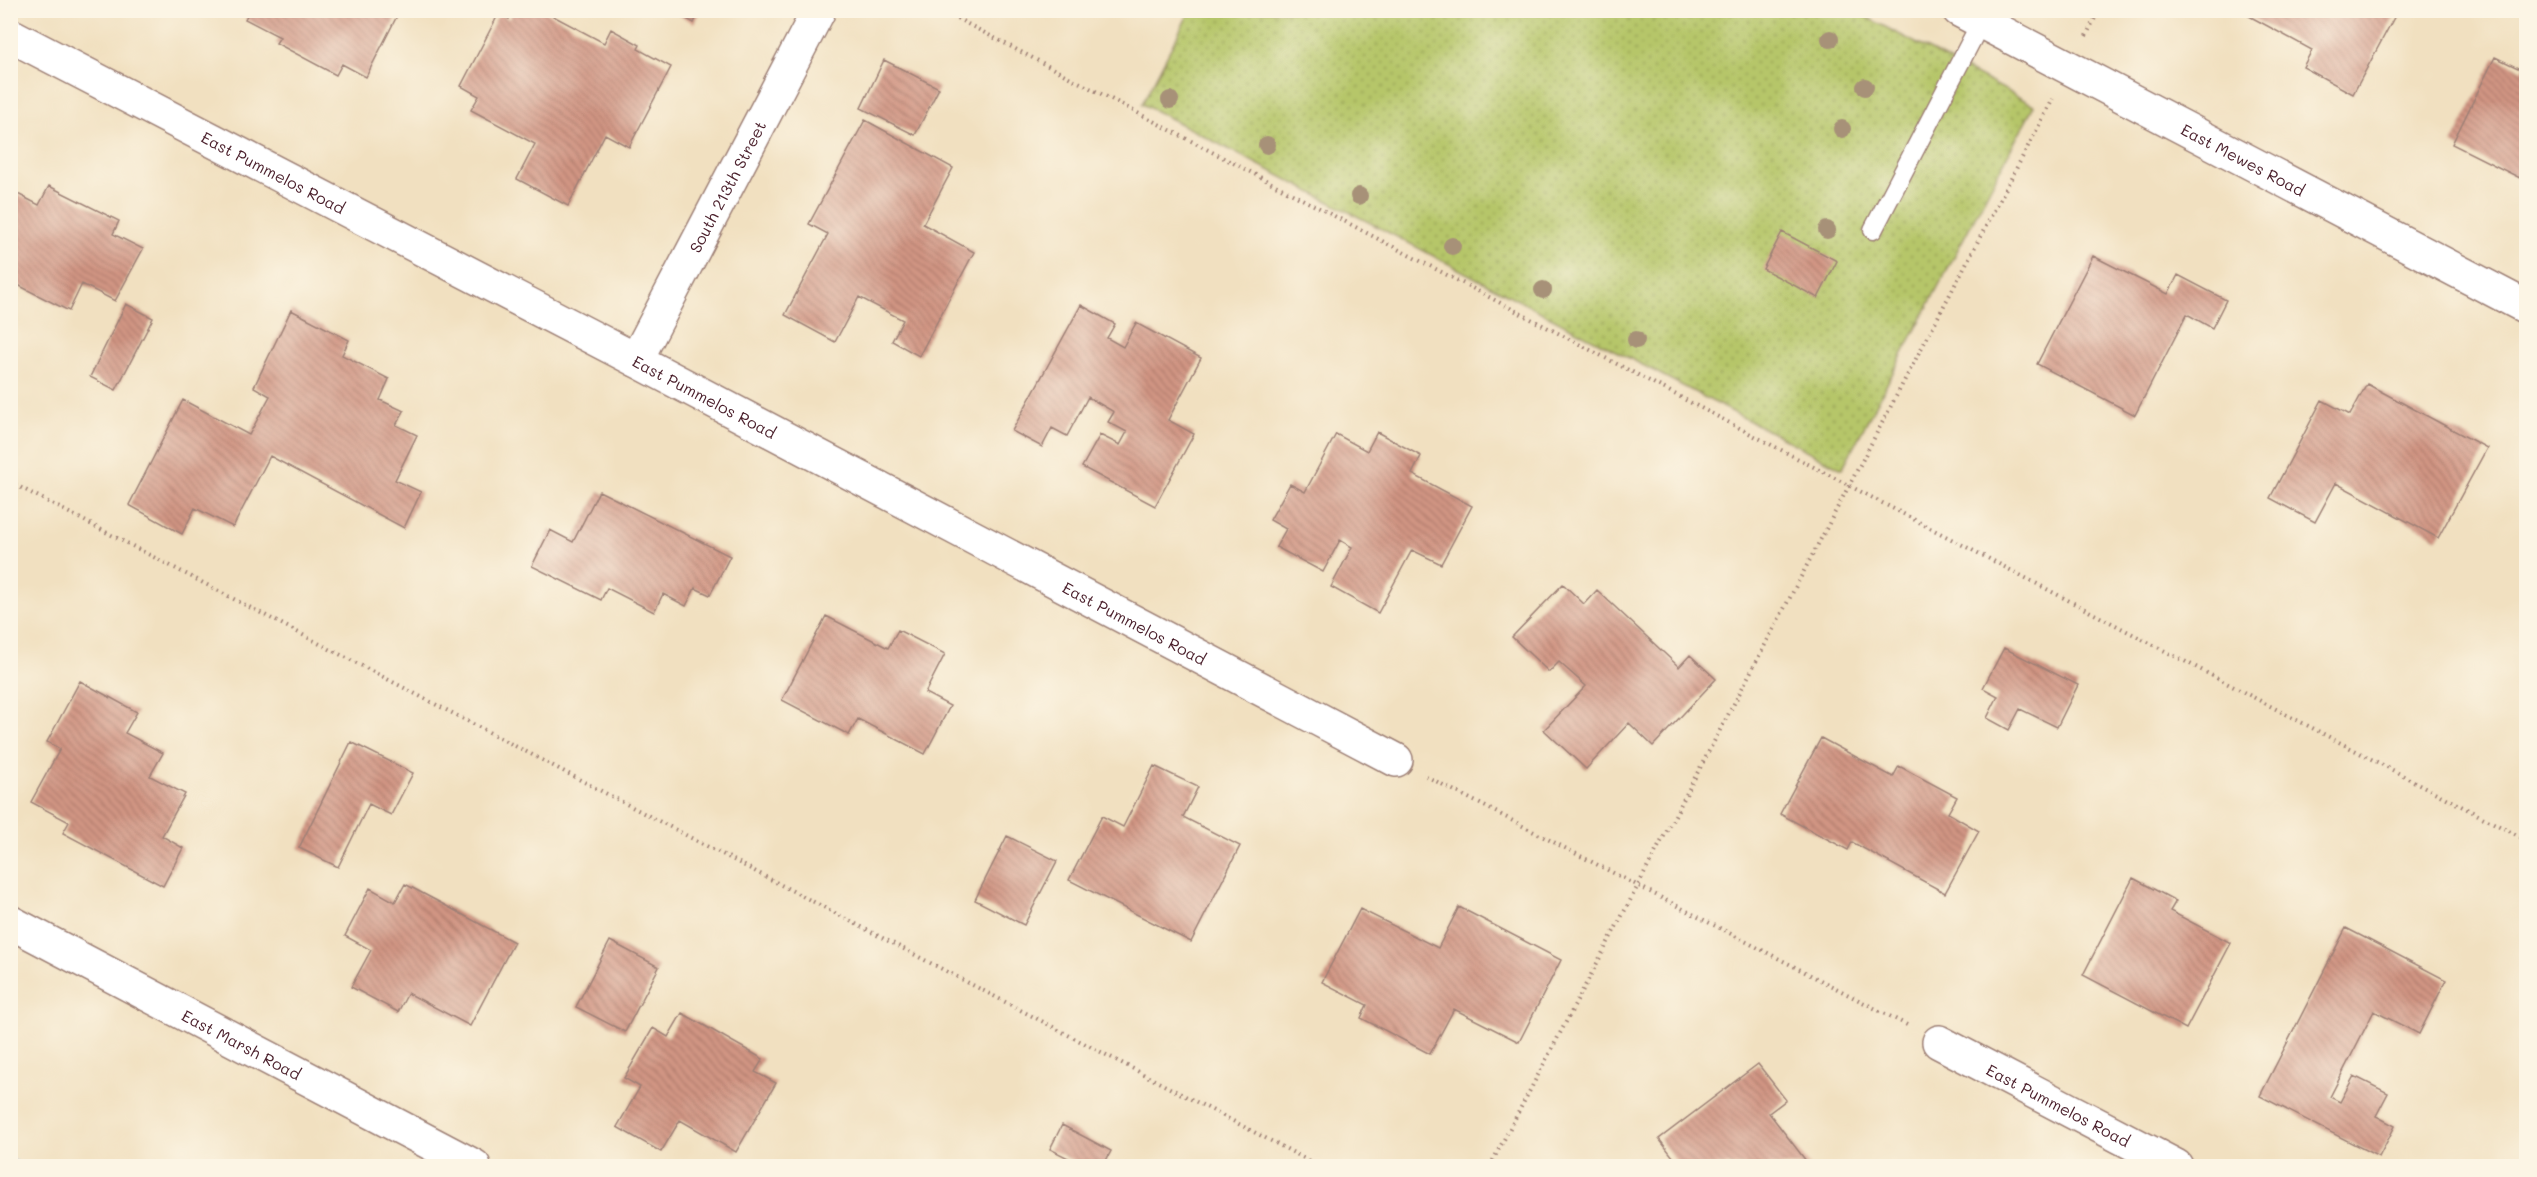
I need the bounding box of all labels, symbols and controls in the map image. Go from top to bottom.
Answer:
street label: South 213th Street [684,117,770,256]
street label: East Mewes Road [2178,118,2309,200]
street label: East Pummelos Road [198,126,349,218]
street label: East Pummelos Road [629,350,780,443]
street label: East Pummelos Road [1059,576,1210,669]
street label: East Marsh Road [179,1004,305,1084]
street label: East Pummelos Road [1983,1058,2134,1151]

